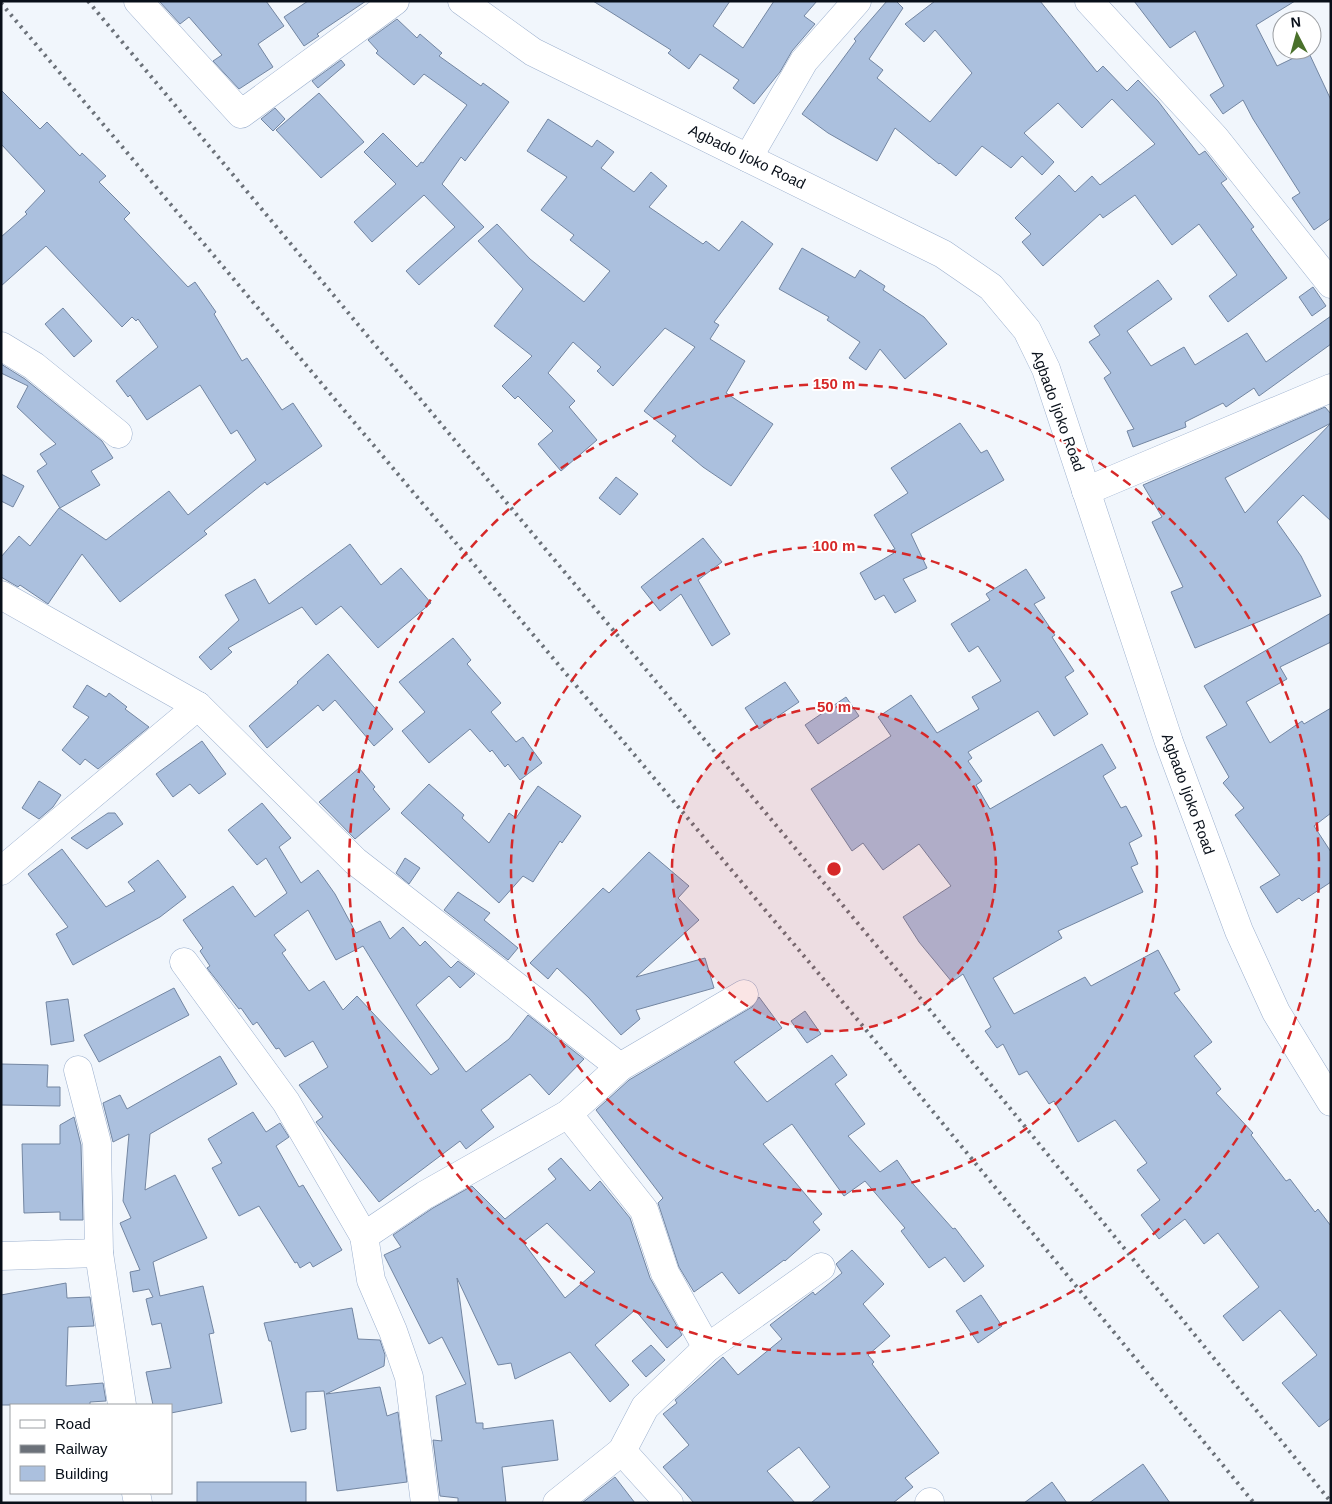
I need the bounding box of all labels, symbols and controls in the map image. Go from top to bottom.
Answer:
north arrow [1272,10,1322,60]
text: N [1290,14,1302,31]
street label: Agbado Ijoko Road [686,121,808,192]
street label: Agbado Ijoko Road [1029,348,1088,474]
text: 150 m [813,375,855,392]
text: 100 m [813,537,855,554]
text: 50 m [817,698,851,715]
street label: Agbado Ijoko Road [1159,731,1218,857]
centre of rings [825,860,843,878]
legend [10,1404,172,1494]
text: Road [55,1415,91,1432]
text: Railway [55,1440,108,1457]
text: Building [55,1465,108,1482]

